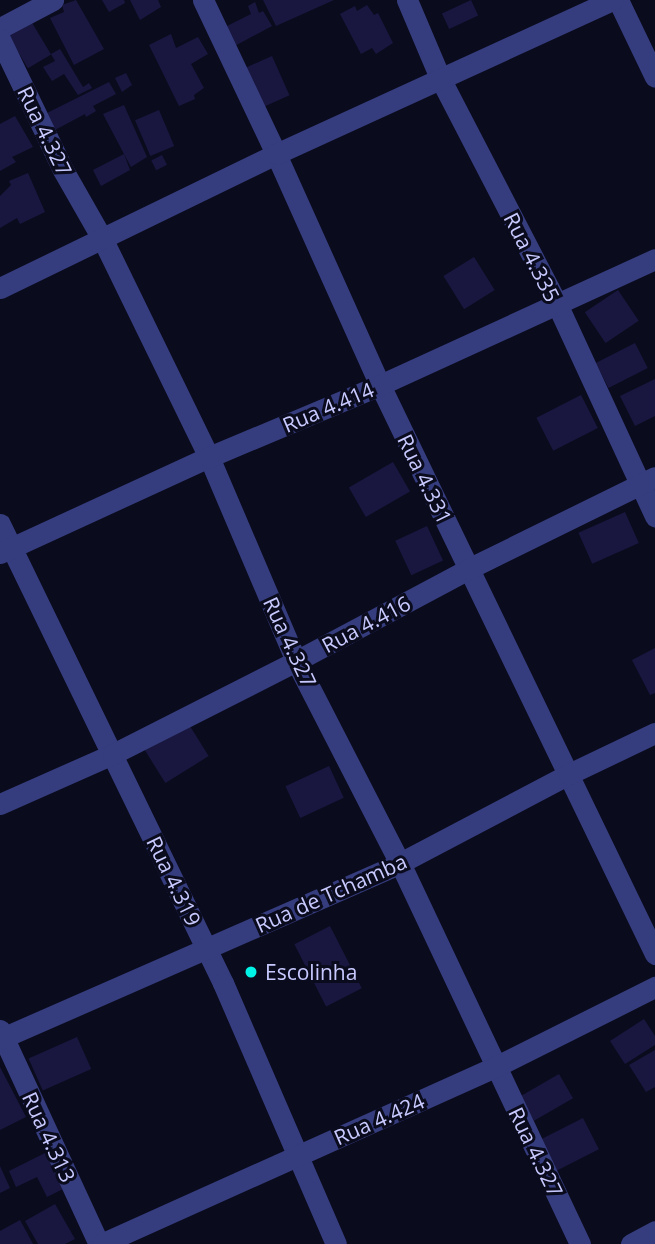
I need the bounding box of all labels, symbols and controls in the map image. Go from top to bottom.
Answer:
street label: Rua 4.327 [13,82,77,180]
street label: Rua 4.335 [499,208,565,306]
street label: Rua 4.414 [279,377,377,437]
street label: Rua 4.331 [393,430,457,528]
street label: Rua 4.416 [317,590,415,658]
street label: Rua 4.327 [258,593,322,691]
street label: Rua 4.319 [142,832,206,930]
street label: Rua de Tchamba [251,848,411,938]
place label: Escolinha [265,959,357,985]
marker: Escolinha [243,964,259,980]
street label: Rua 4.313 [17,1088,81,1186]
street label: Rua 4.424 [330,1088,428,1150]
street label: Rua 4.327 [504,1103,568,1201]

